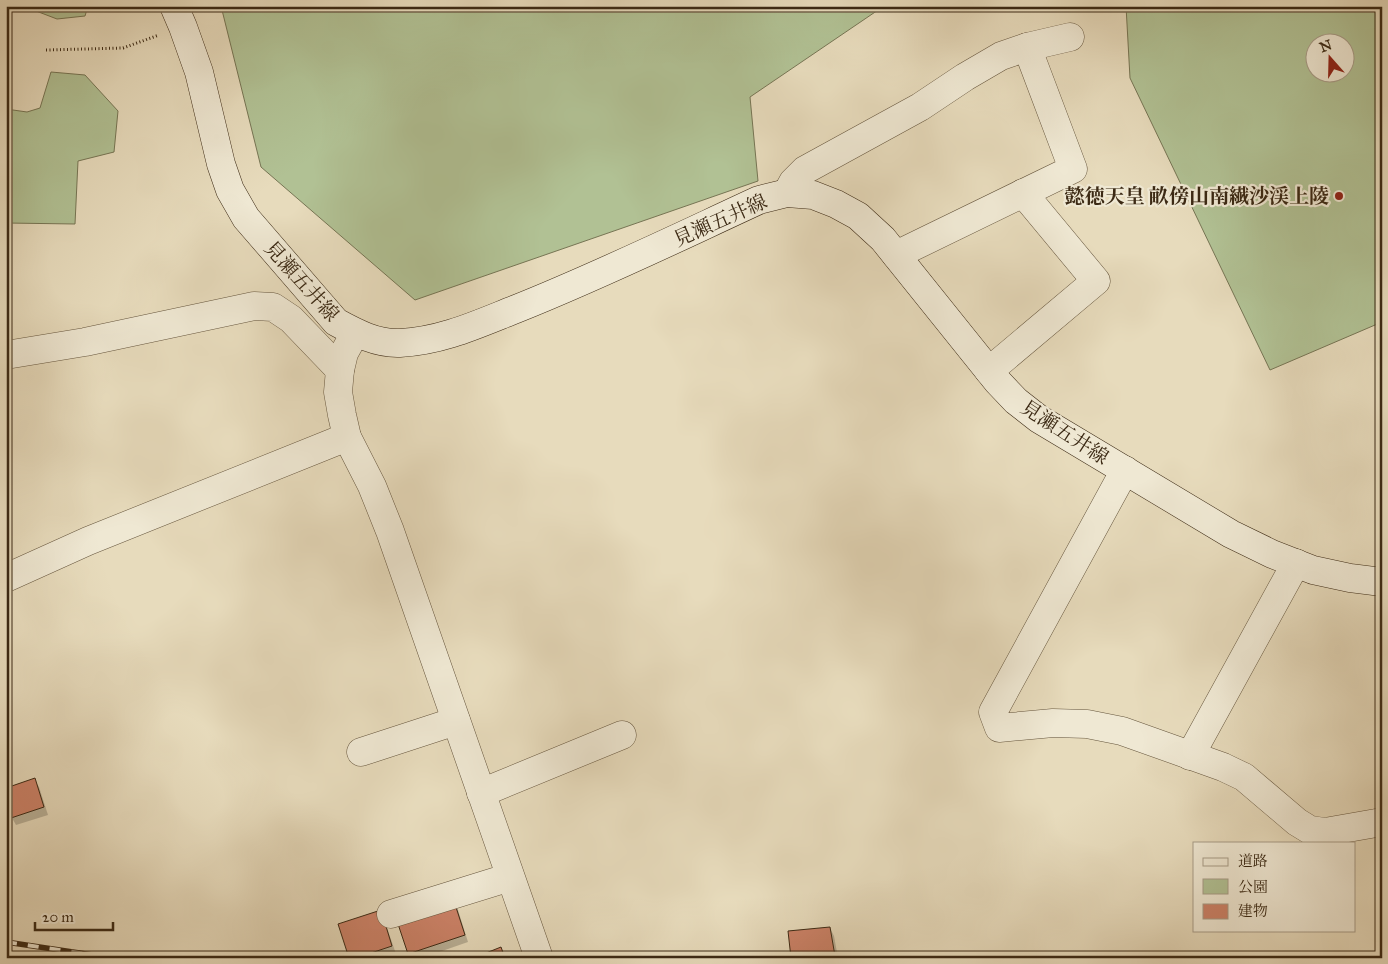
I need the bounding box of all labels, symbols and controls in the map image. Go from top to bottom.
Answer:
north arrow [1306,32,1356,82]
text: N [1317,36,1334,56]
place label: 懿徳天皇 畝傍山南繊沙渓上陵 [1065,184,1329,208]
street label: 見瀬五井線 [669,189,771,251]
marker: 懿徳天皇 畝傍山南繊沙渓上陵 [1333,190,1345,202]
street label: 見瀬五井線 [260,236,344,326]
street label: 見瀬五井線 [1017,395,1113,469]
legend [1193,842,1356,932]
text: 道路 [1238,852,1268,870]
text: 公園 [1238,878,1268,896]
scale bar [35,899,112,931]
text: 建物 [1238,902,1268,920]
text: 20 m [42,908,74,926]

